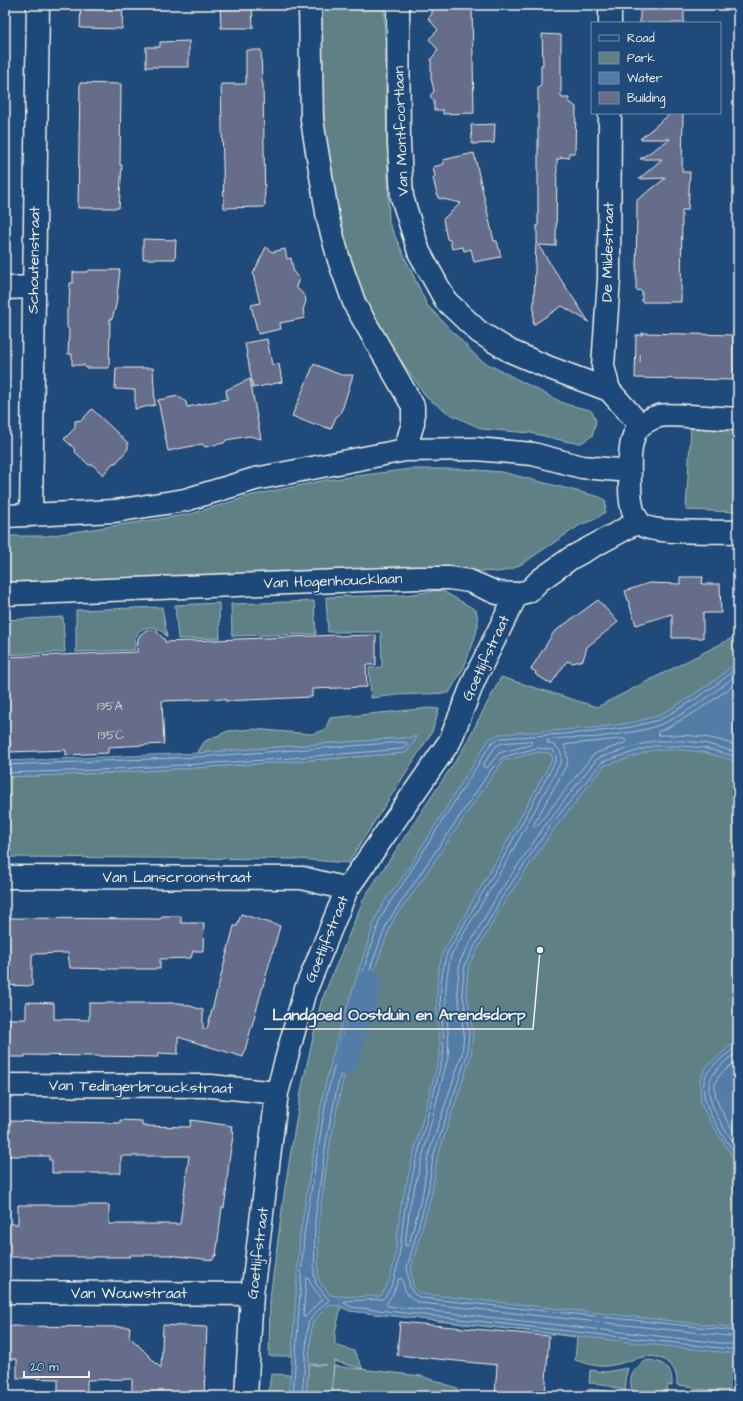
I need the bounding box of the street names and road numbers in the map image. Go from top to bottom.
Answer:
street label: Van Montfoortlaan [388,65,414,196]
street label: De Mildestraat [597,202,619,302]
street label: Schoutenstraat [23,206,45,314]
street label: Van Hogenhoucklaan [263,568,403,595]
street label: Goetlijfstraat [457,612,515,704]
street label: Van Lanscroonstraat [103,867,251,888]
street label: Goetlijfstraat [300,892,354,986]
street label: Van Tedingerbrouckstraat [49,1075,233,1100]
street label: Goetlijfstraat [242,1206,274,1300]
street label: Van Wouwstraat [71,1283,187,1304]

